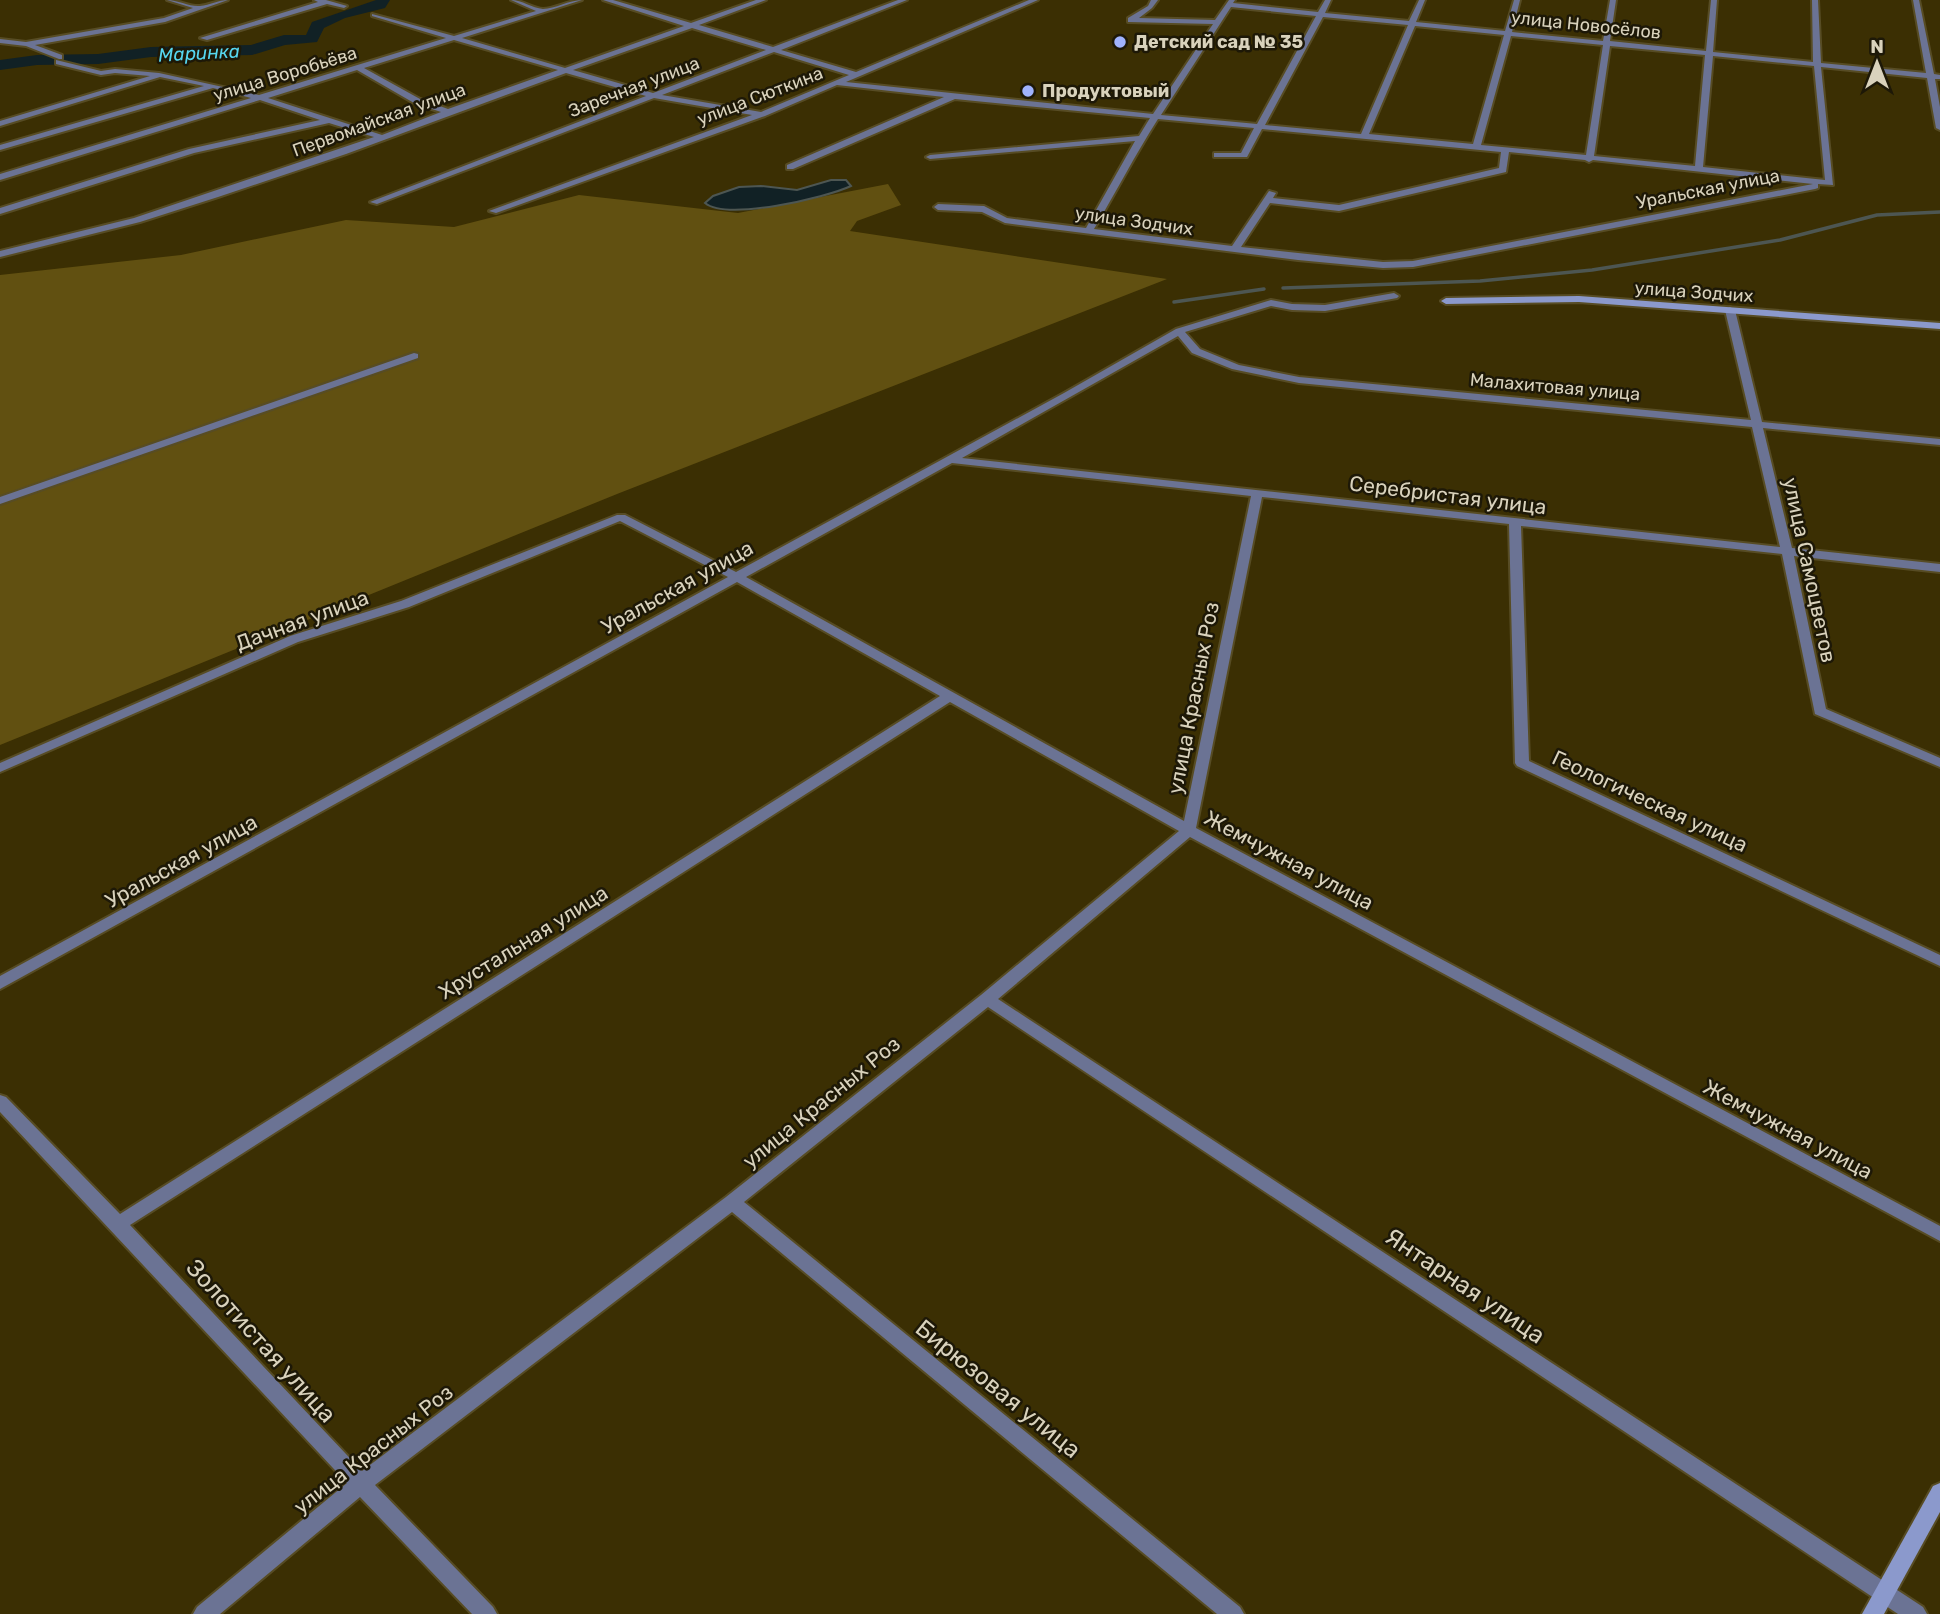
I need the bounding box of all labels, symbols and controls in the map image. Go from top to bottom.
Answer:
street label: улица Новосёлов [1510,6,1662,44]
north arrow [1842,28,1912,98]
place label: Детский сад № 35 [1134,31,1303,53]
marker: Детский сад № 35 [1112,34,1128,50]
text: N [1870,35,1884,58]
water label: Маринка [158,39,240,67]
street label: улица Воробьёва [210,42,360,106]
street label: Заречная улица [565,52,703,122]
street label: улица Сюткина [694,62,826,130]
street label: Первомайская улица [289,78,469,162]
place label: Продуктовый [1042,80,1169,102]
marker: Продуктовый [1020,83,1036,99]
street label: Уральская улица [1634,164,1782,214]
street label: улица Зодчих [1074,202,1195,240]
street label: улица Зодчих [1634,277,1754,307]
street label: Малахитовая улица [1469,369,1641,405]
street label: Серебристая улица [1348,471,1548,519]
street label: улица Самоцветов [1778,475,1842,665]
street label: Уральская улица [597,535,757,639]
street label: Дачная улица [232,584,372,656]
street label: улица Красных Роз [1162,600,1224,796]
street label: Геологическая улица [1548,745,1752,857]
street label: Жемчужная улица [1200,805,1378,915]
street label: Уральская улица [101,809,261,913]
street label: Хрустальная улица [434,880,612,1004]
street label: улица Красных Роз [737,1031,905,1173]
street label: Жемчужная улица [1699,1074,1877,1184]
street label: Янтарная улица [1380,1222,1550,1350]
street label: Золотистая улица [180,1254,342,1428]
street label: Бирюзовая улица [910,1314,1086,1464]
street label: улица Красных Роз [288,1379,458,1519]

